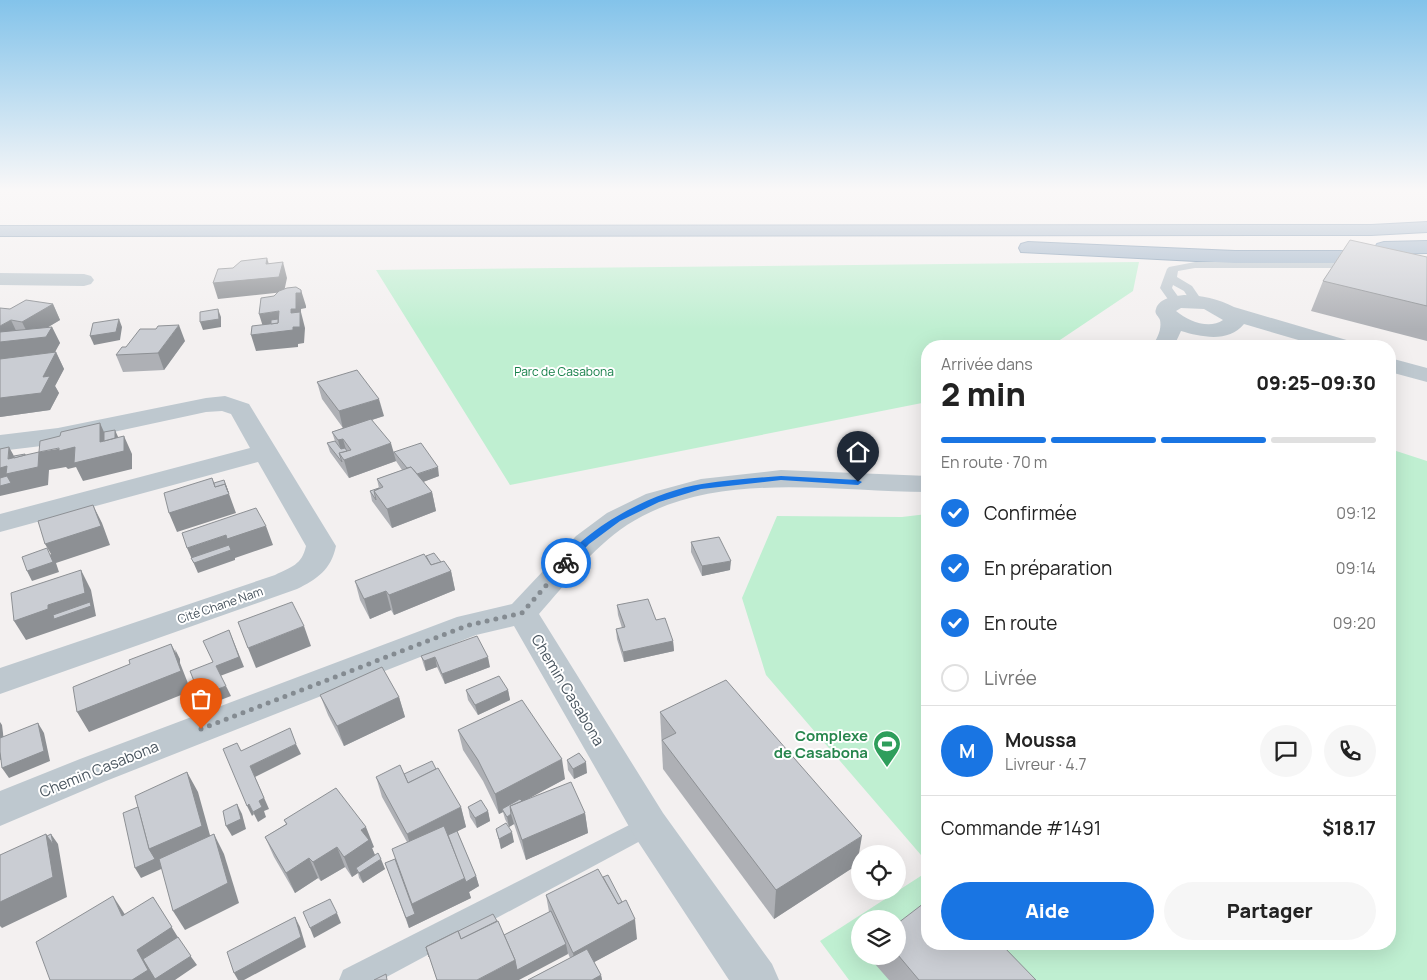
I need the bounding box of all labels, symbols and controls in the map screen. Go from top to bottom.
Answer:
text: Arrivée dans [941,353,1033,375]
park label: Parc de Casabona [514,363,614,380]
text: 09:25–09:30 [1256,370,1376,396]
text: 2 min [941,372,1026,416]
pin [837,431,879,482]
icon: home [844,438,872,466]
text: En route · 70 m [941,451,1047,473]
icon: check [941,499,969,527]
text: Confirmée [984,500,1077,526]
text: 09:12 [1336,502,1376,524]
courier [541,538,591,588]
icon: bike [552,549,580,577]
icon: check [941,554,969,582]
text: En préparation [984,555,1112,581]
text: 09:14 [1336,557,1376,579]
street label: Cité Chane Nam [175,582,265,628]
icon: check [941,609,969,637]
text: En route [984,610,1057,636]
text: 09:20 [1333,612,1376,634]
street label: Chemin Casabona [526,630,610,750]
text: Livrée [984,665,1037,691]
pin [180,678,222,729]
icon: bag [187,685,215,713]
place label: Complexe de Casabona [774,725,868,763]
button: chat [1260,725,1312,777]
button: phone [1324,725,1376,777]
text: Moussa [1005,727,1076,753]
sports icon: Complexe de Casabona [872,729,902,768]
street label: Chemin Casabona [36,736,162,802]
text: M [959,738,975,764]
text: Livreur · 4.7 [1005,753,1087,775]
text: Commande #1491 [941,815,1101,841]
text: $18.17 [1322,815,1376,841]
map controls [851,845,906,965]
button: locate [851,845,906,900]
button: Aide [941,882,1154,940]
button: Partager [1164,882,1376,940]
button: layers [851,910,906,965]

